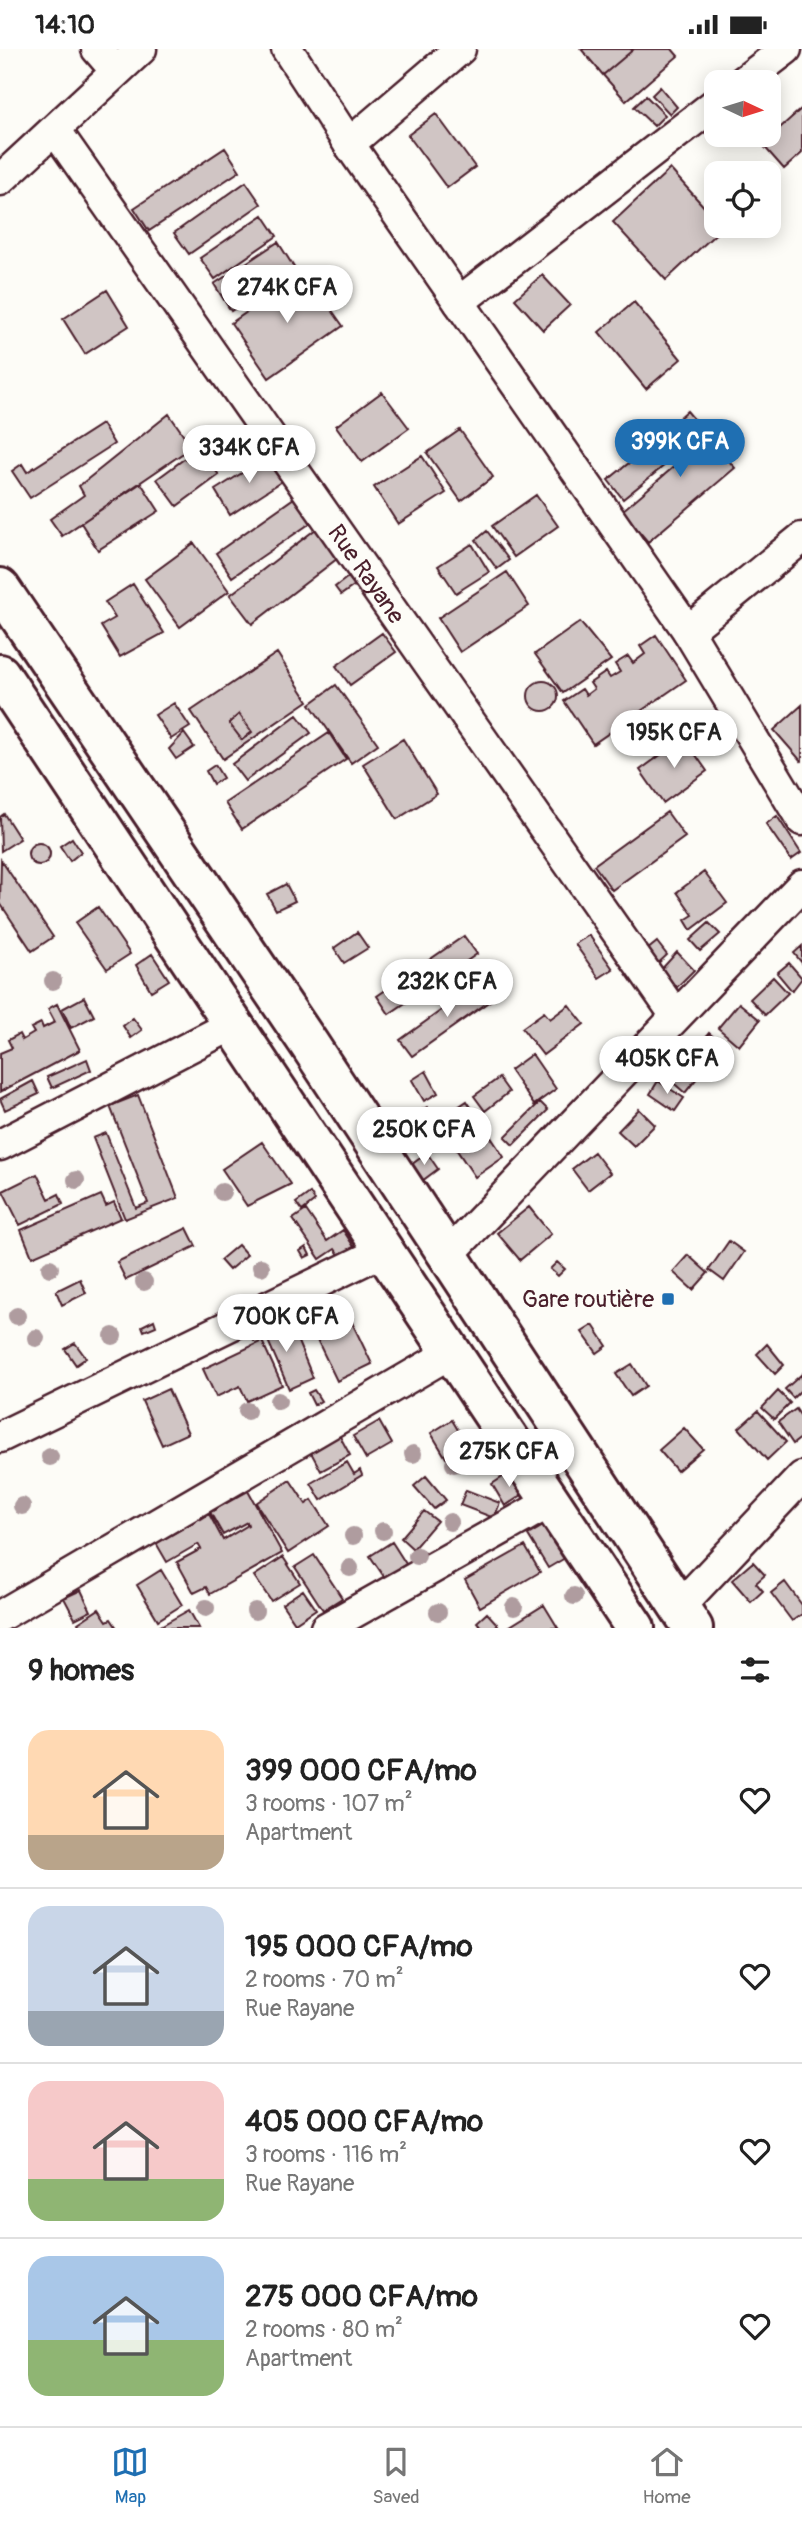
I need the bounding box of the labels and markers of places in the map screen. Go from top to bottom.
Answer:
pin: 274K CFA [215,265,359,325]
pin: 399K CFA [608,419,752,479]
pin: 334K CFA [177,425,321,485]
pin: 195K CFA [602,711,746,770]
pin: 232K CFA [375,960,519,1019]
pin: 405K CFA [595,1037,739,1096]
pin: 250K CFA [352,1107,496,1167]
place label: Gare routière [522,1285,654,1314]
marker: Gare routière [660,1291,676,1307]
pin: 700K CFA [214,1295,358,1354]
pin: 275K CFA [437,1429,581,1489]

